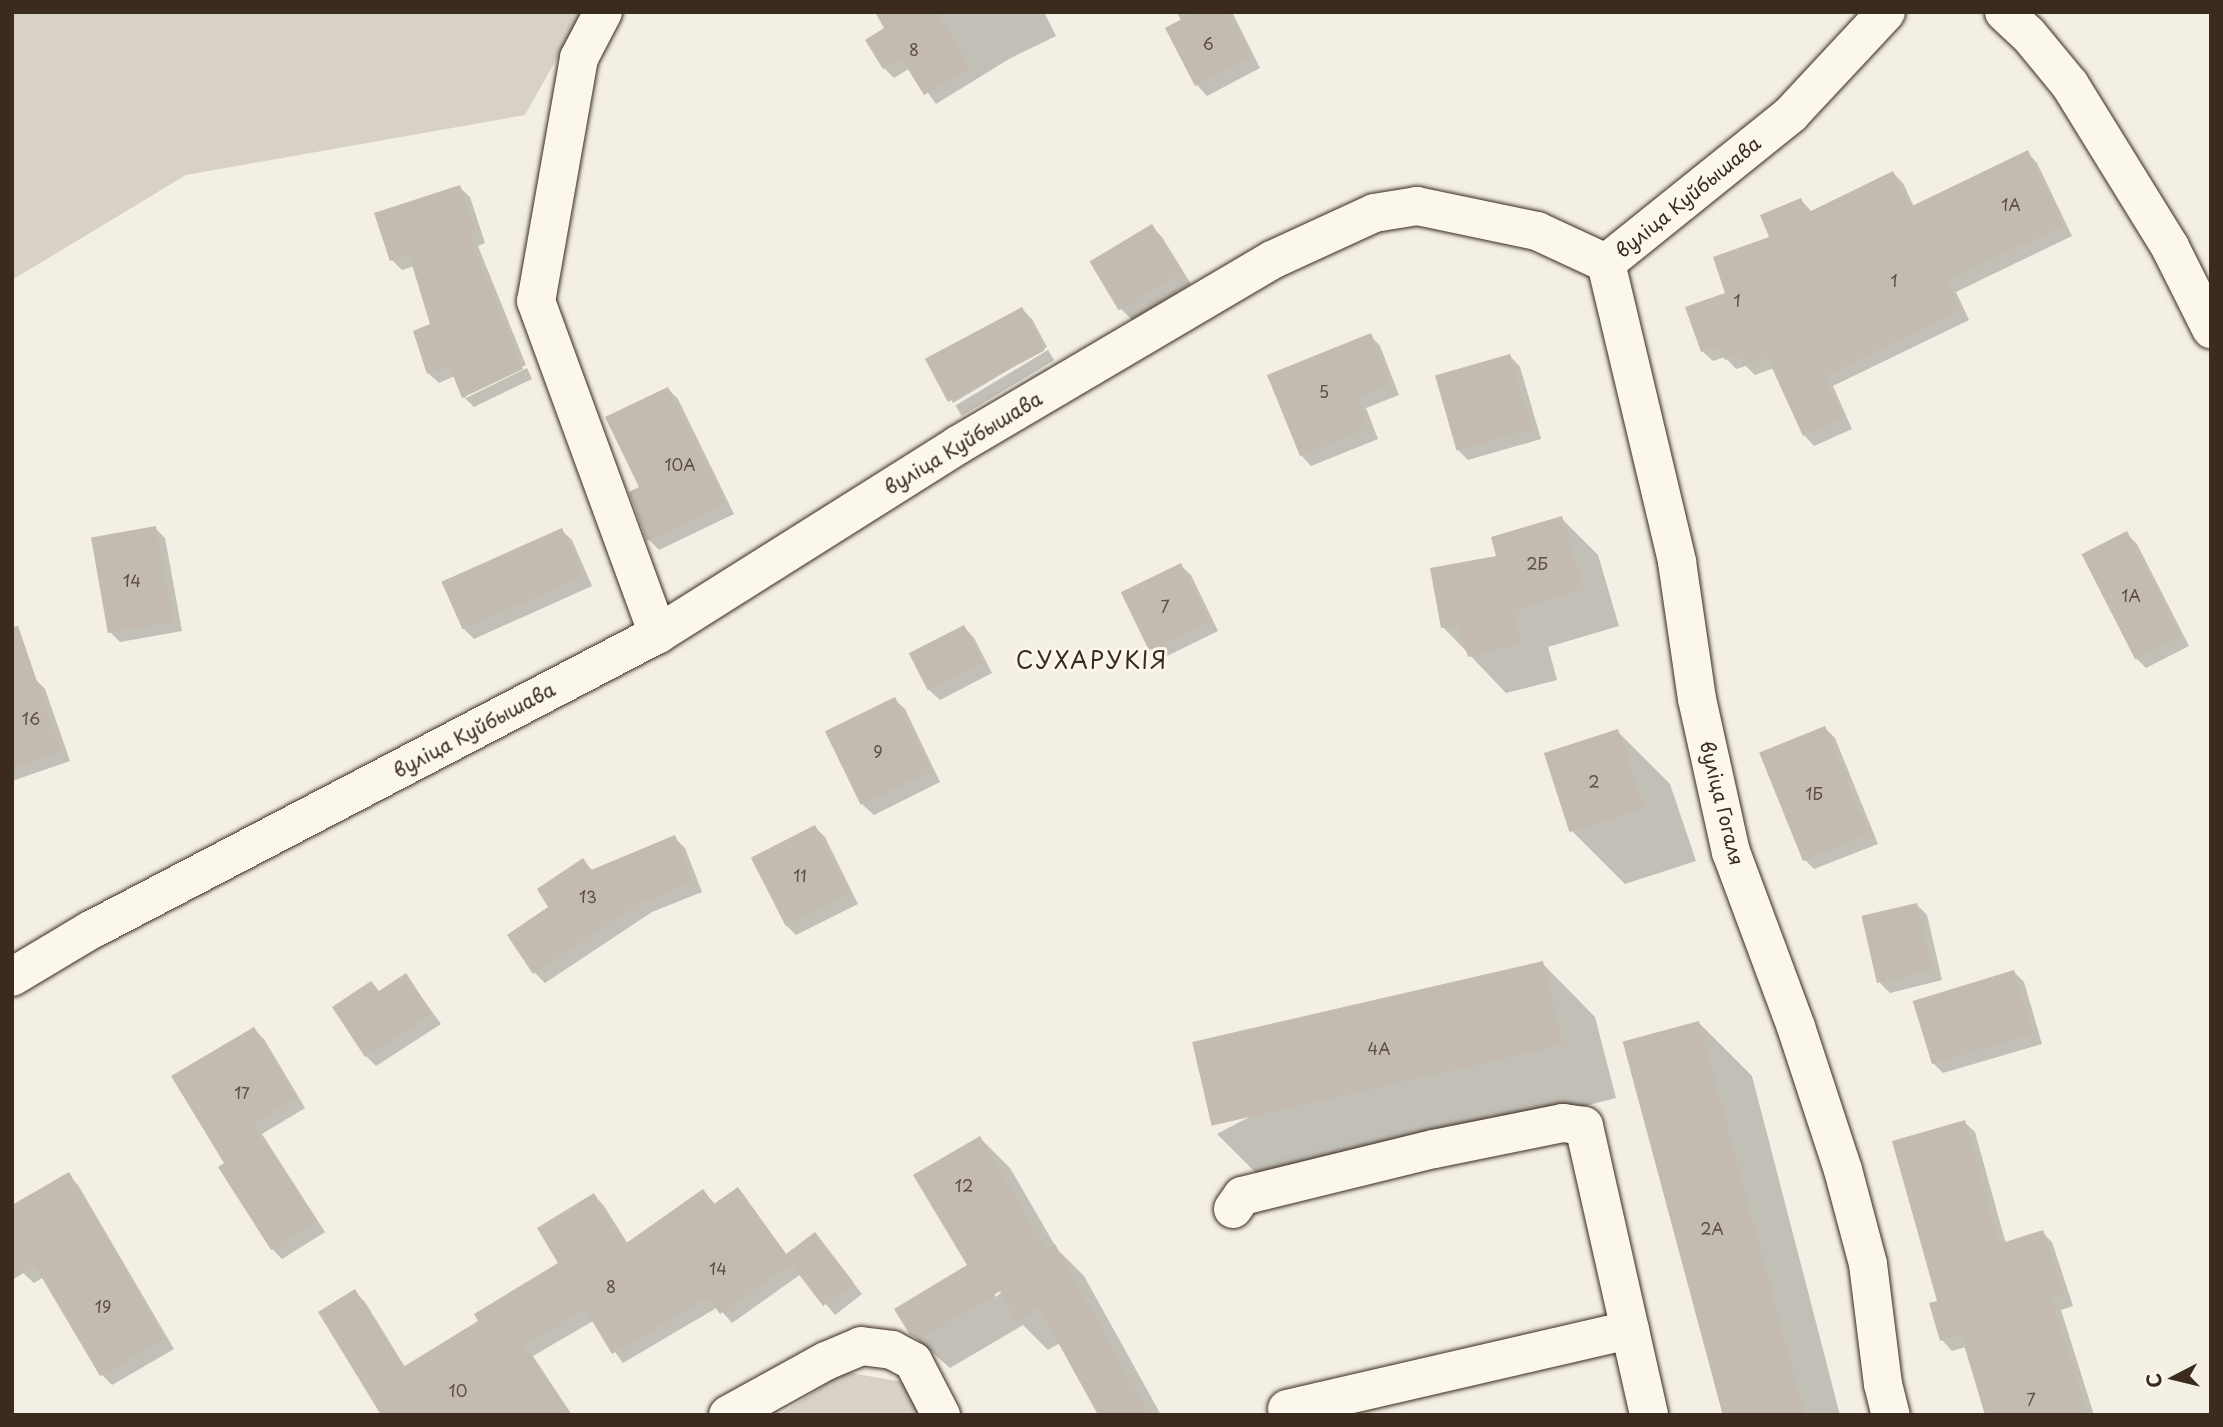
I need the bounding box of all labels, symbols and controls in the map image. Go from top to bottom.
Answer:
house number: 6 [1202,33,1214,53]
house number: 8 [909,39,919,59]
street label: вуліца Куйбышава [1611,131,1765,263]
house number: 1А [2001,194,2021,214]
house number: 1 [1890,270,1898,290]
house number: 1 [1733,290,1741,310]
house number: 5 [1319,381,1329,401]
street label: вуліца Куйбышава [880,387,1046,499]
house number: 10А [664,454,696,474]
house number: 2Б [1526,553,1548,573]
house number: 14 [123,570,141,590]
house number: 1А [2121,585,2141,605]
house number: 7 [1160,596,1170,616]
district label: СУХАРУКІЯ [1018,646,1166,674]
street label: вуліца Куйбышава [389,678,559,782]
house number: 16 [22,708,40,728]
street label: вуліца Гогаля [1695,738,1749,868]
house number: 9 [873,741,883,761]
house number: 2 [1588,771,1600,791]
house number: 1Б [1805,783,1823,803]
house number: 11 [793,865,807,885]
house number: 13 [579,886,597,906]
house number: 4А [1368,1038,1390,1058]
house number: 17 [234,1082,250,1102]
house number: 12 [955,1175,973,1195]
house number: 2А [1700,1218,1724,1238]
house number: 14 [709,1258,727,1278]
house number: 8 [606,1276,616,1296]
house number: 19 [95,1296,111,1316]
north arrow [2139,1343,2209,1413]
text: С [2138,1372,2168,1389]
house number: 10 [449,1380,467,1400]
house number: 7 [2026,1389,2036,1409]

